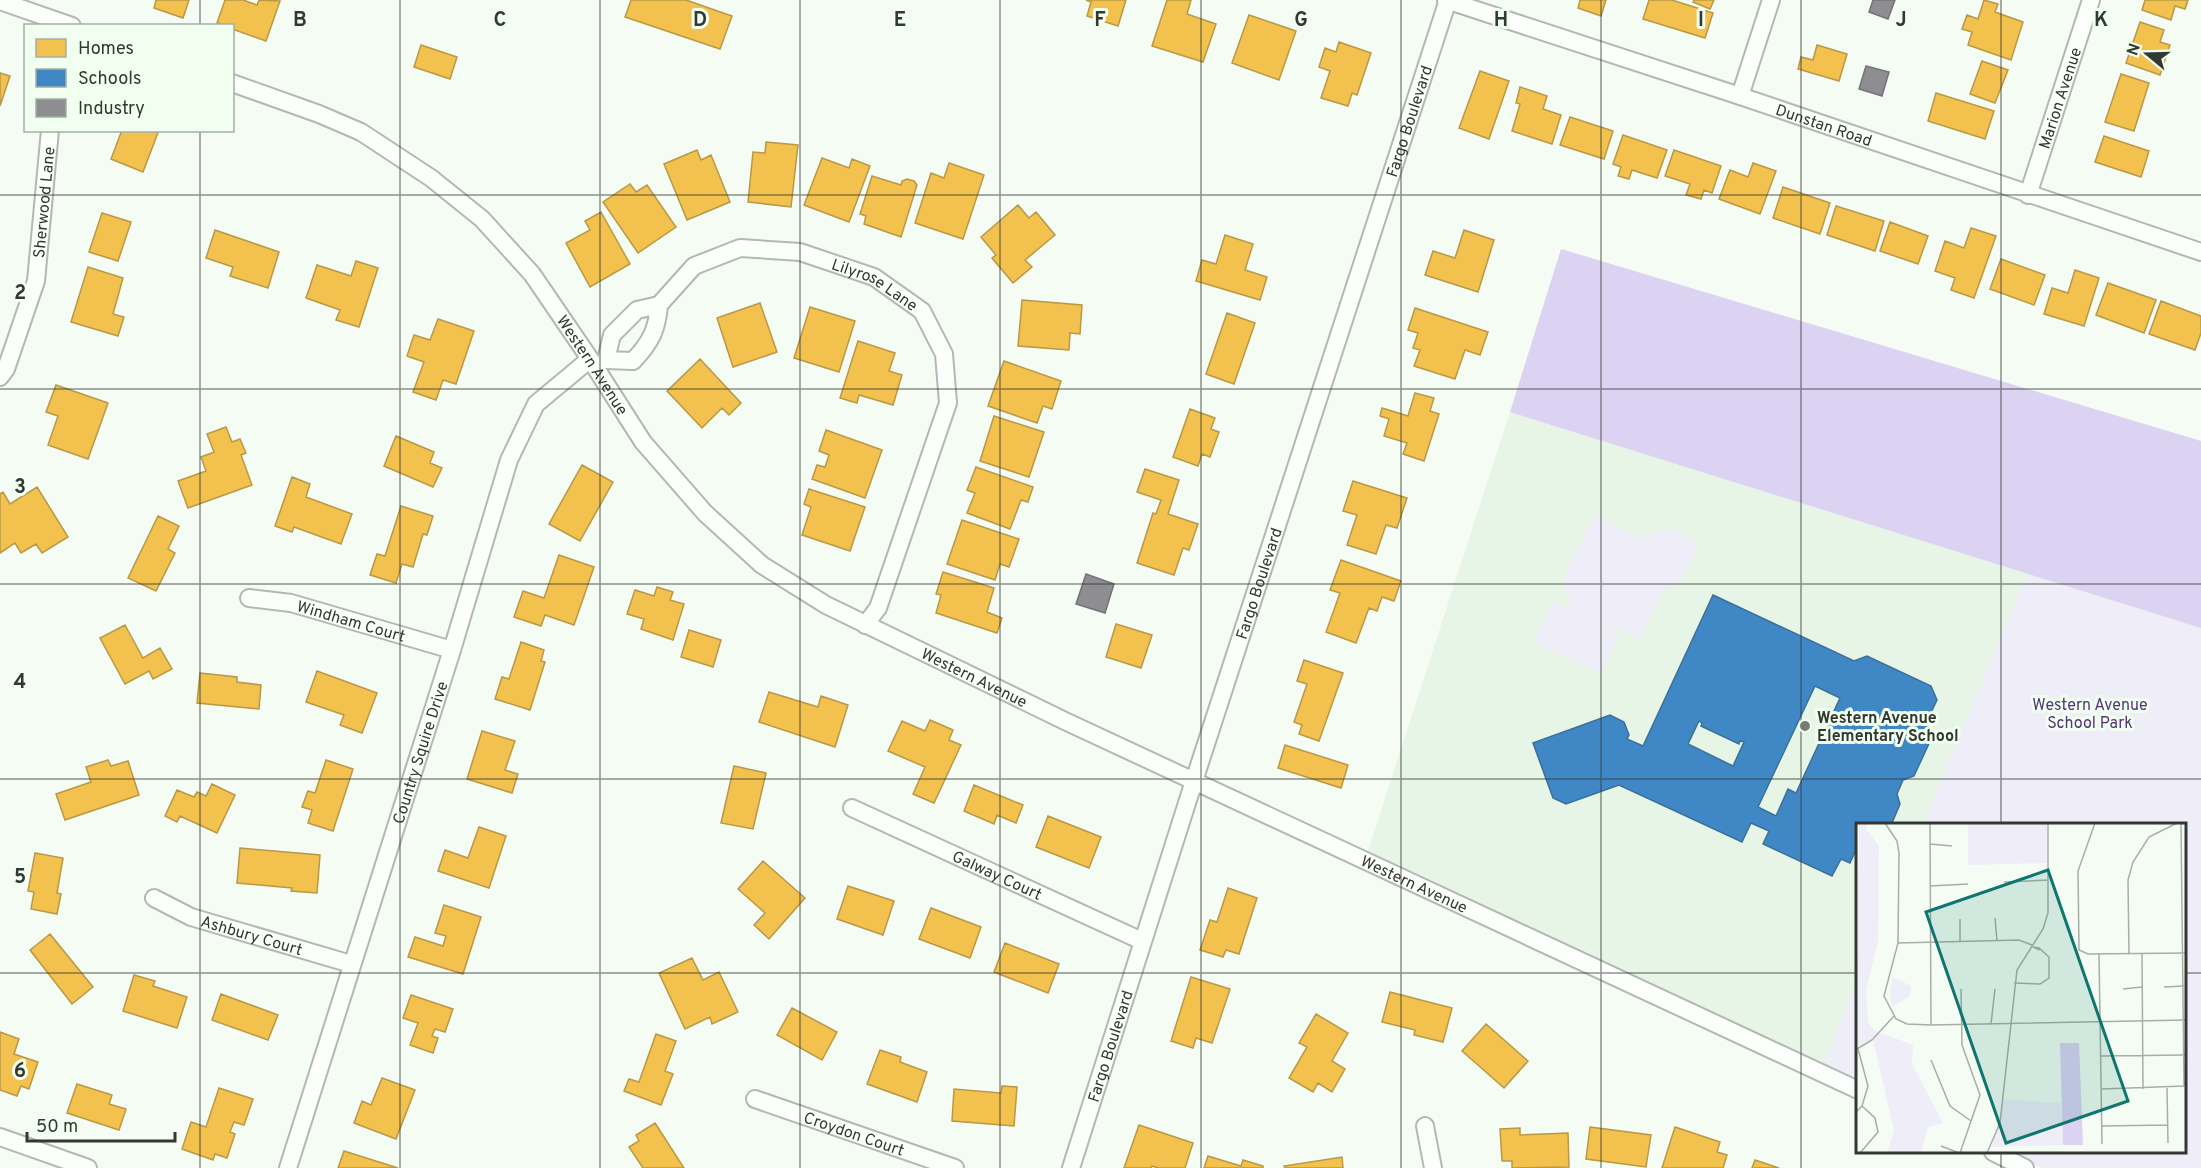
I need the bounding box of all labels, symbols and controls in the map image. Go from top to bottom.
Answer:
text: B [293,8,307,34]
text: C [494,8,506,34]
text: D [693,8,707,34]
text: E [894,8,906,34]
text: F [1094,8,1106,34]
text: G [1294,8,1308,34]
text: H [1494,8,1508,34]
text: I [1698,8,1704,34]
text: J [1895,8,1907,34]
text: K [2094,8,2108,34]
legend [24,24,234,132]
north arrow [2117,24,2177,84]
text: Homes [78,38,134,61]
text: N [2123,41,2146,58]
street label: Marion Avenue [2035,45,2087,152]
street label: Fargo Boulevard [1383,63,1438,180]
text: Schools [78,68,141,91]
text: Industry [78,98,145,121]
street label: Dunstan Road [1772,101,1874,152]
street label: Sherwood Lane [30,146,60,259]
street label: Lilyrose Lane [829,255,921,317]
text: 2 [14,281,26,307]
street label: Western Avenue [551,312,631,420]
text: 3 [14,475,26,501]
street label: Fargo Boulevard [1233,526,1288,642]
street label: Windham Court [294,597,407,648]
street label: Western Avenue [917,645,1030,713]
text: 4 [14,670,26,696]
street label: Country Squire Drive [390,679,454,827]
park label: Western Avenue School Park [2032,696,2148,734]
place label: Western Avenue Elementary School [1817,709,1959,747]
marker: Western Avenue Elementary School [1798,719,1812,733]
inset map [1856,823,2186,1153]
street label: Galway Court [949,847,1045,906]
street label: Western Avenue [1357,852,1470,919]
text: 5 [14,865,26,891]
street label: Ashbury Court [198,912,305,961]
street label: Fargo Boulevard [1085,988,1139,1105]
text: 6 [14,1059,26,1085]
scale bar [27,1105,176,1143]
street label: Croydon Court [801,1109,907,1162]
text: 50 m [36,1116,78,1139]

